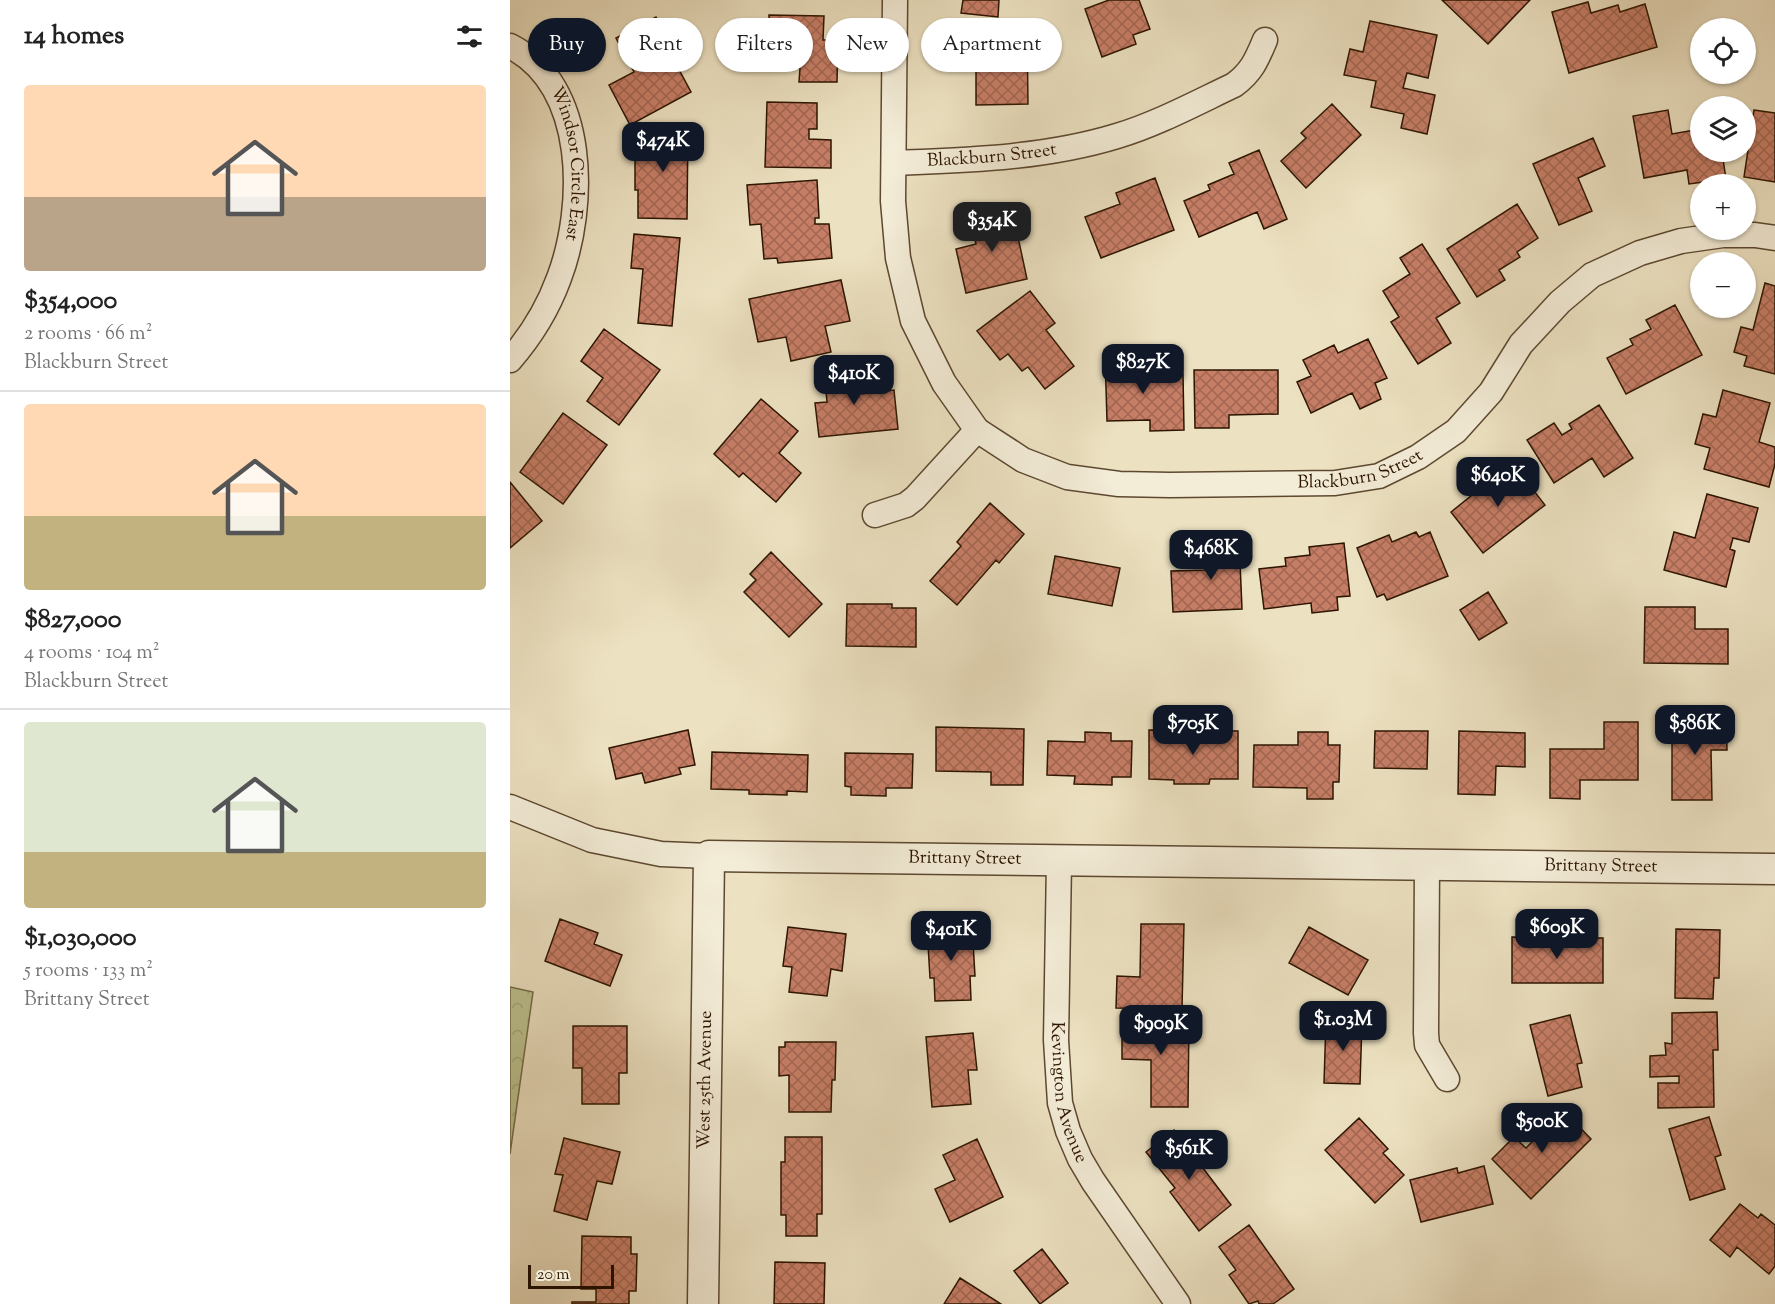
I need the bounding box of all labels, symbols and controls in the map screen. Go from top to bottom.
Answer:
text: 14 homes [24,18,124,55]
chip: Buy [528,18,606,72]
chip: Rent [618,18,703,72]
chip: Filters [715,18,813,72]
chip: New [825,18,909,72]
chip: Apartment [921,18,1062,72]
map controls [1690,18,1756,318]
button: locate [1690,18,1756,84]
icon: filters [453,20,486,53]
street label: Windsor Circle East [543,83,589,243]
button: layers [1690,96,1756,162]
pin: $474K [621,122,705,173]
icon: home [201,124,309,232]
text: $474K [636,127,690,156]
street label: Blackburn Street [926,137,1058,175]
button: + [1690,174,1756,240]
pin: $354K [950,202,1034,253]
text: $354K [967,207,1017,236]
button: − [1690,252,1756,318]
text: $354,000 [24,283,117,320]
text: 2 rooms · 66 m² [24,320,152,349]
pin: $827K [1101,344,1185,395]
text: Blackburn Street [24,349,168,378]
text: $827K [1116,349,1170,378]
pin: $410K [812,355,896,406]
text: $410K [828,360,880,389]
icon: home [201,443,309,551]
street label: Blackburn Street [1297,444,1429,496]
pin: $640K [1456,457,1540,508]
text: $640K [1470,462,1526,491]
pin: $468K [1169,530,1253,581]
text: $468K [1184,535,1238,564]
text: $827,000 [24,602,122,639]
text: 4 rooms · 104 m² [24,639,160,668]
text: Blackburn Street [24,668,168,697]
pin: $705K [1151,705,1235,756]
pin: $586K [1653,705,1737,756]
text: $705K [1167,710,1219,739]
text: $586K [1669,710,1721,739]
icon: home [201,761,309,869]
street label: Brittany Street [908,845,1022,873]
street label: Brittany Street [1544,853,1658,881]
pin: $609K [1515,909,1599,960]
pin: $401K [909,911,993,962]
text: $609K [1529,914,1585,943]
text: $401K [925,916,977,945]
text: $1,030,000 [24,920,137,957]
text: 5 rooms · 133 m² [24,957,153,986]
text: Brittany Street [24,986,150,1015]
pin: $1.03M [1294,1001,1392,1052]
pin: $909K [1119,1005,1203,1056]
text: $1.03M [1314,1006,1373,1035]
street label: West 25th Avenue [692,1010,720,1150]
text: $909K [1133,1010,1189,1039]
street label: Kevington Avenue [1043,1021,1093,1168]
pin: $500K [1500,1103,1584,1154]
text: $500K [1515,1108,1569,1137]
pin: $561K [1147,1130,1231,1181]
text: $561K [1165,1135,1213,1164]
scale bar [528,1262,614,1290]
text: 20 m [537,1264,570,1287]

